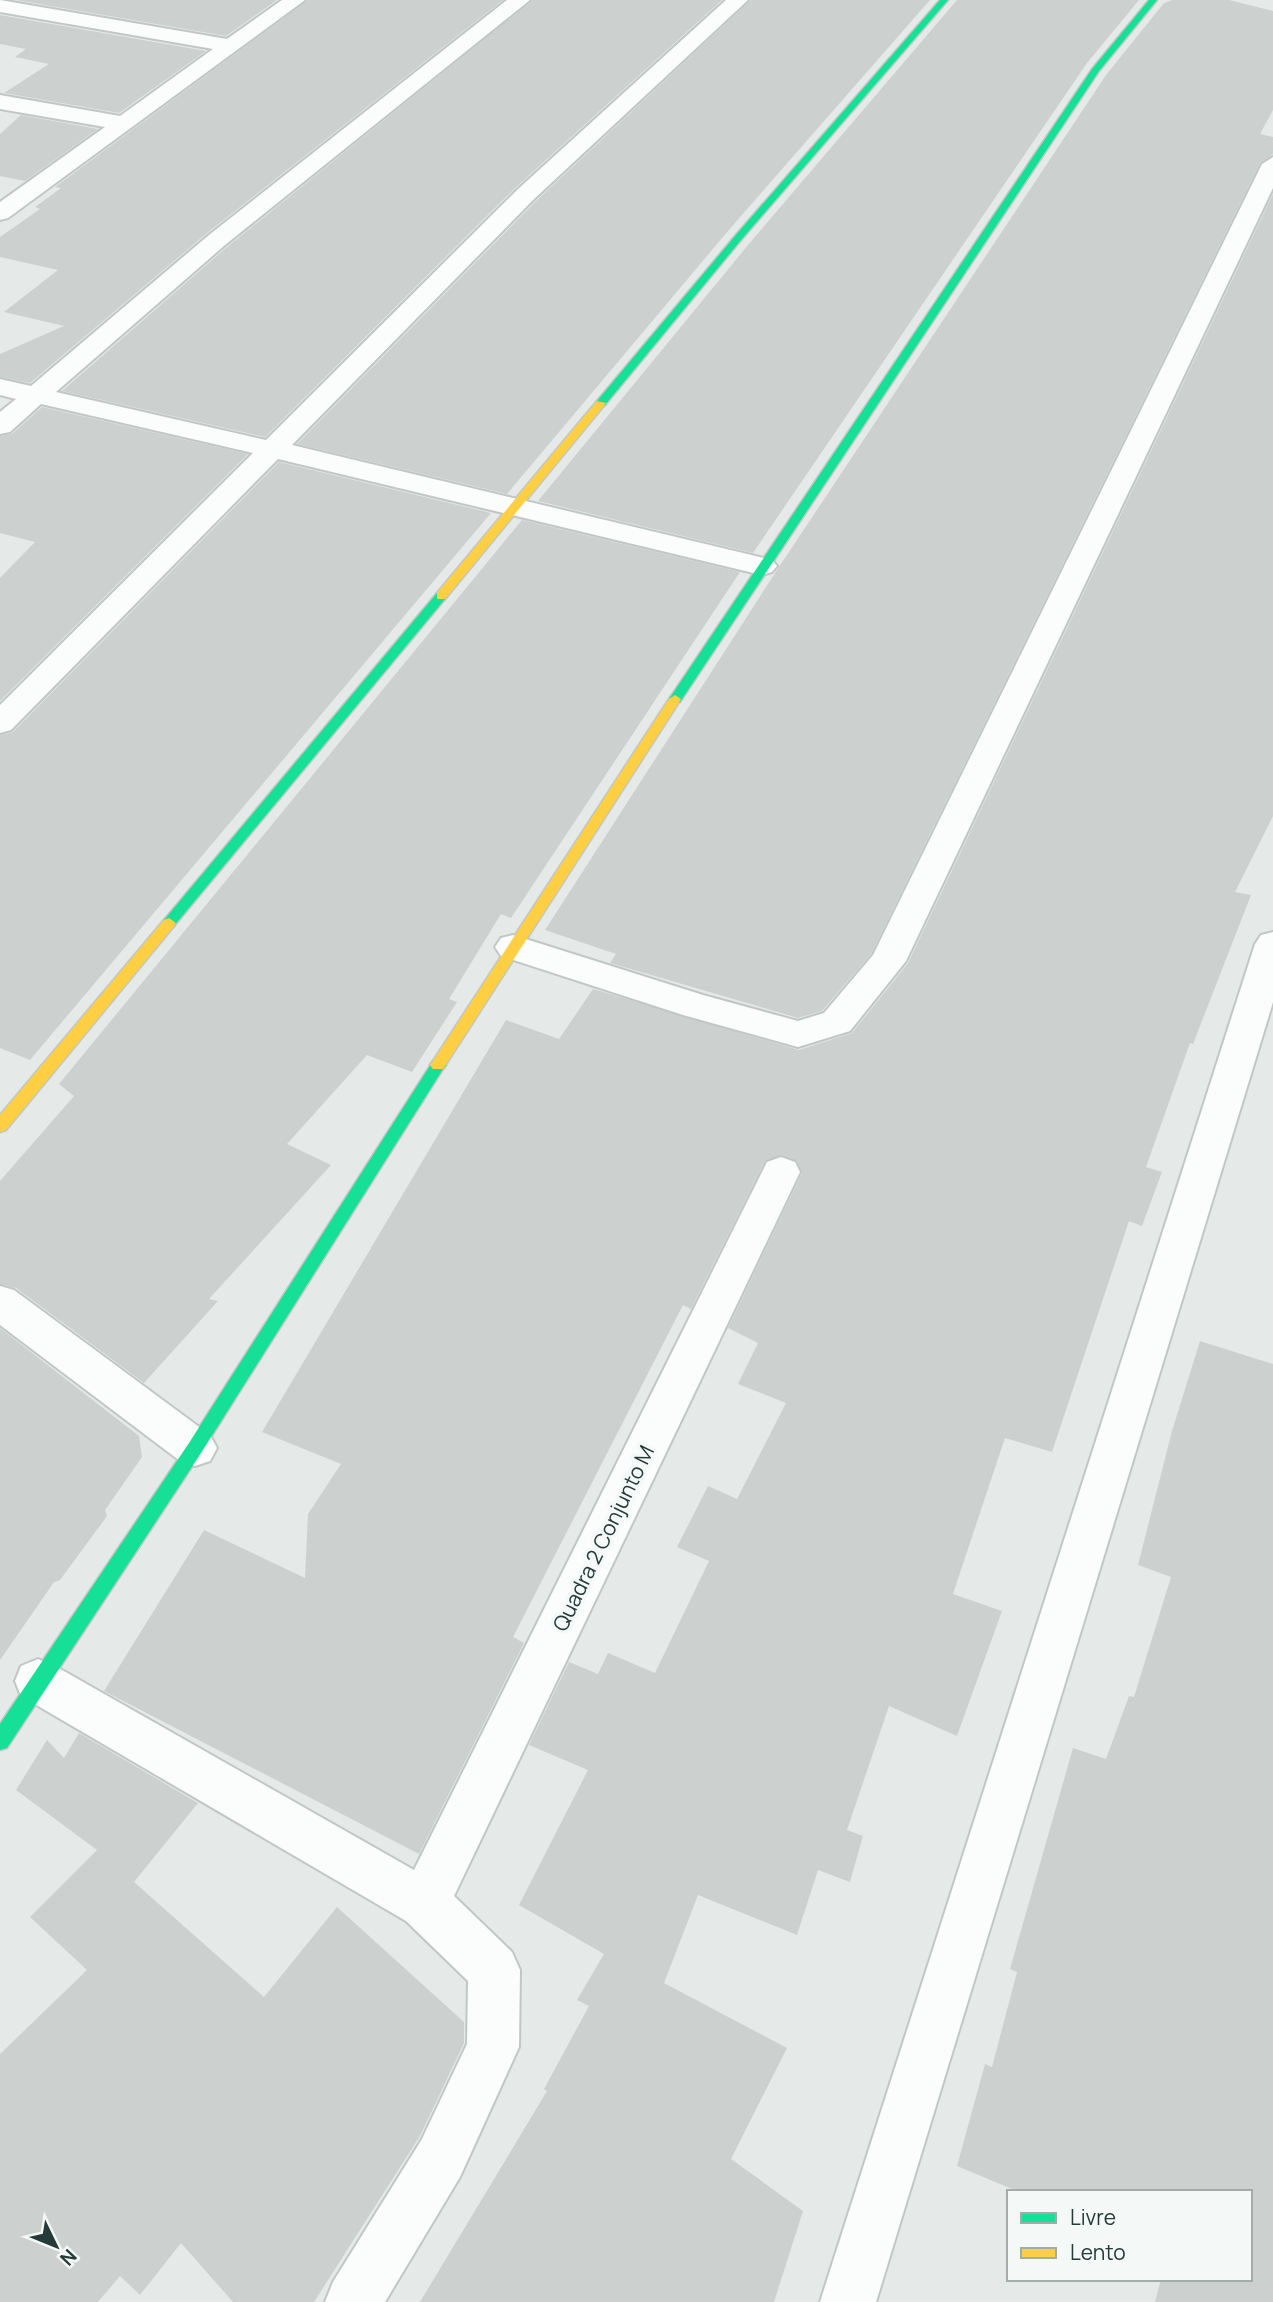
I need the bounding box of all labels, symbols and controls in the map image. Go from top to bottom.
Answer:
street label: Quadra 2 Conjunto M [546,1440,660,1636]
legend [1007,2190,1252,2281]
text: Livre [1070,2203,1116,2231]
north arrow [21,2211,91,2281]
text: Lento [1070,2238,1126,2266]
text: N [54,2244,83,2271]

